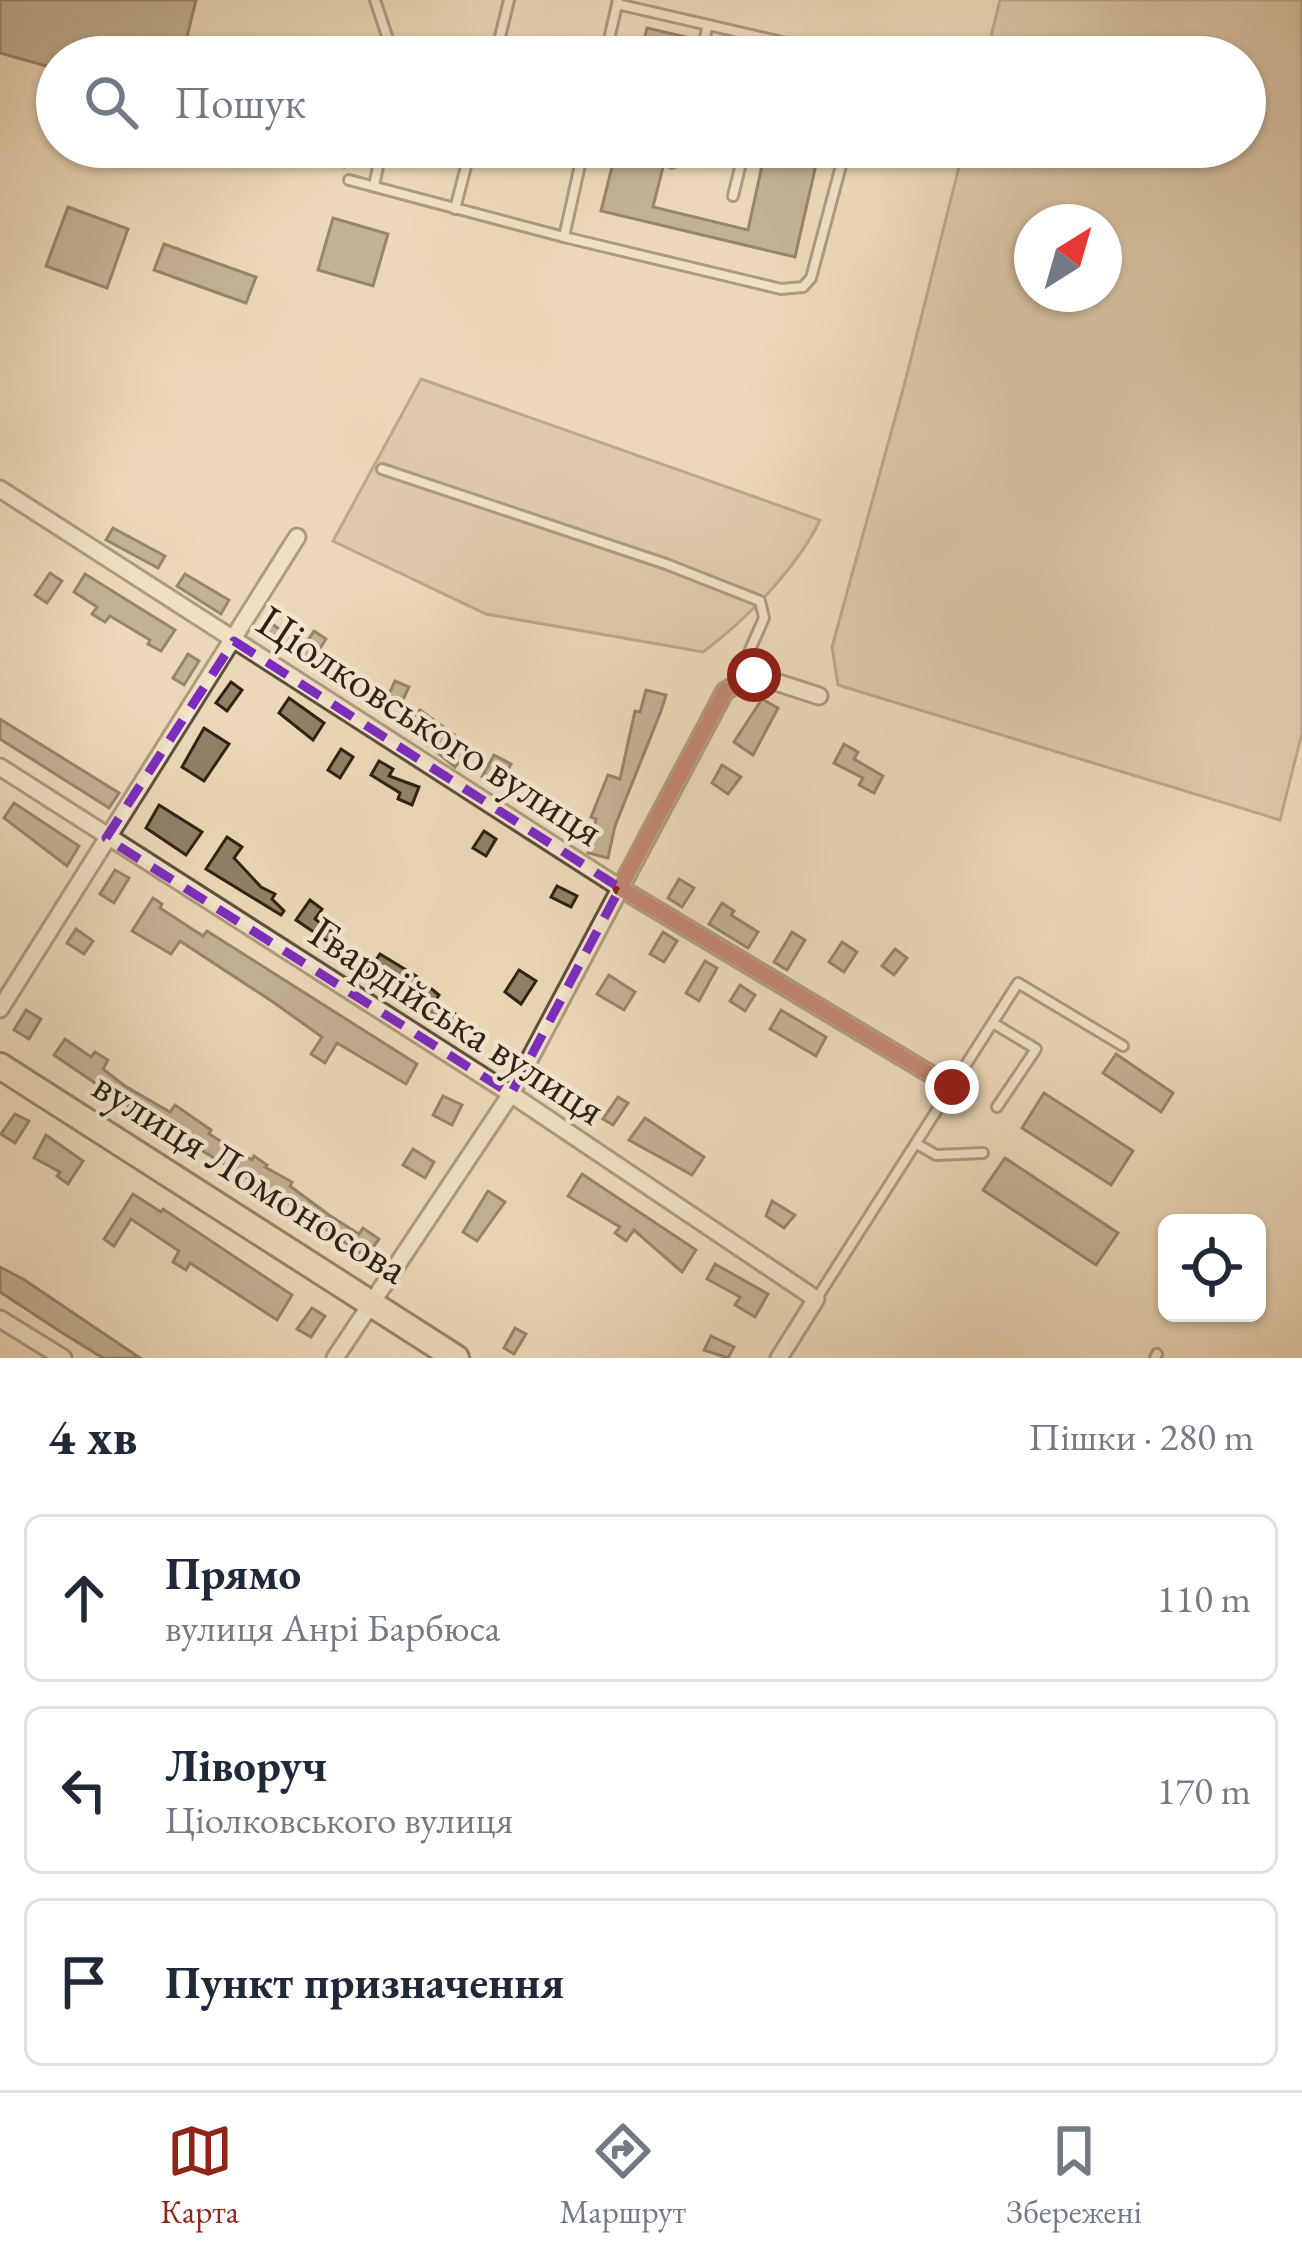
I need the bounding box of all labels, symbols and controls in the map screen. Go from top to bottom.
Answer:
search box [36,36,1266,168]
icon: search [78,69,144,135]
text: Пошук [174,73,306,131]
north arrow [1014,204,1122,312]
street label: Ціолковського вулиця [247,591,615,859]
route start [727,648,781,702]
street label: Гвардійська вулиця [299,903,617,1137]
street label: вулиця Ломоносова [82,1056,420,1296]
route end [925,1060,979,1114]
map controls [1158,1214,1266,1322]
button: locate [1158,1214,1266,1322]
text: 4 хв [48,1403,137,1469]
text: Пішки · 280 m [1028,1411,1254,1462]
text: Прямо [165,1544,301,1602]
icon: ahead [51,1565,117,1631]
text: 110 m [1157,1573,1251,1624]
text: вулиця Анрі Барбюса [165,1602,500,1653]
text: Ліворуч [165,1736,327,1794]
icon: left [51,1757,117,1823]
text: 170 m [1157,1765,1251,1816]
text: Ціолковського вулиця [165,1794,513,1845]
icon: arrive [51,1949,117,2015]
text: Пункт призначення [165,1953,564,2011]
tab: Карта [160,2118,239,2233]
tab: Маршрут [559,2118,686,2233]
tab: Збережені [1006,2118,1142,2233]

